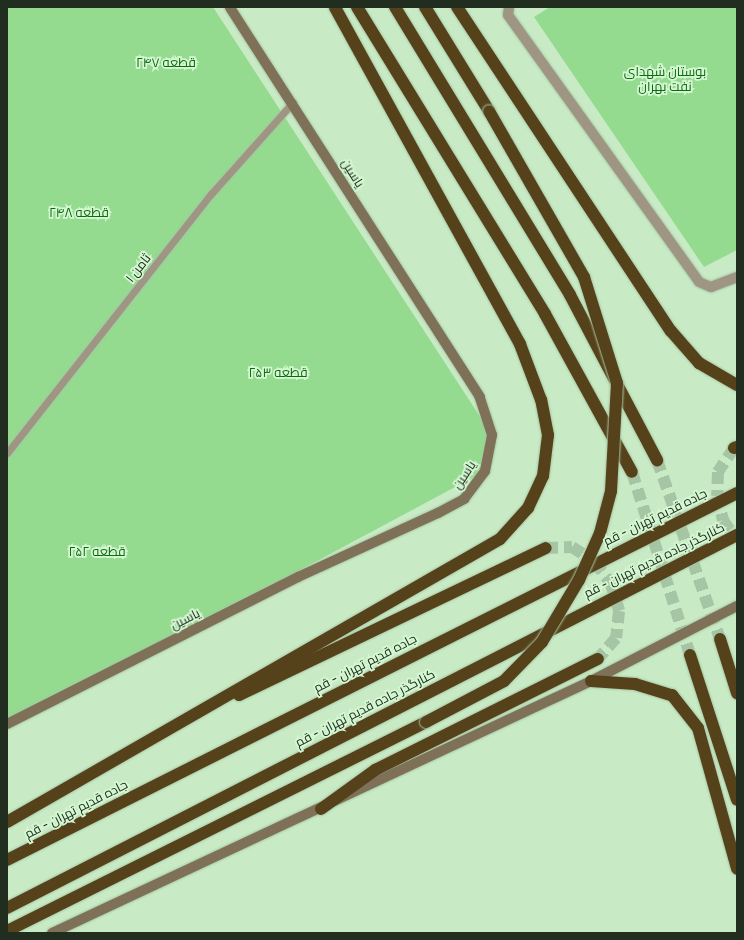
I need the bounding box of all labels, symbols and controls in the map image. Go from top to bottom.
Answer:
park label: قطعه ۲۴۷ [136,54,196,70]
park label: بوستان شهدای نفت بهران [624,64,706,95]
street label: یاسین [338,156,368,190]
park label: قطعه ۲۴۸ [49,204,109,220]
street label: ثامن ۱ [122,251,154,285]
park label: قطعه ۲۵۳ [248,364,308,380]
street label: یاسین [449,458,479,492]
street label: جاده قدیم تهران - قم [601,485,709,549]
street label: کنارگذر جاده قدیم تهران - قم [581,519,727,601]
park label: قطعه ۲۵۲ [68,543,126,559]
street label: یاسین [168,605,202,633]
street label: جاده قدیم تهران - قم [311,630,419,696]
street label: کنارگذر جاده قدیم تهران - قم [292,666,438,750]
street label: جاده قدیم تهران - قم [22,776,130,842]

